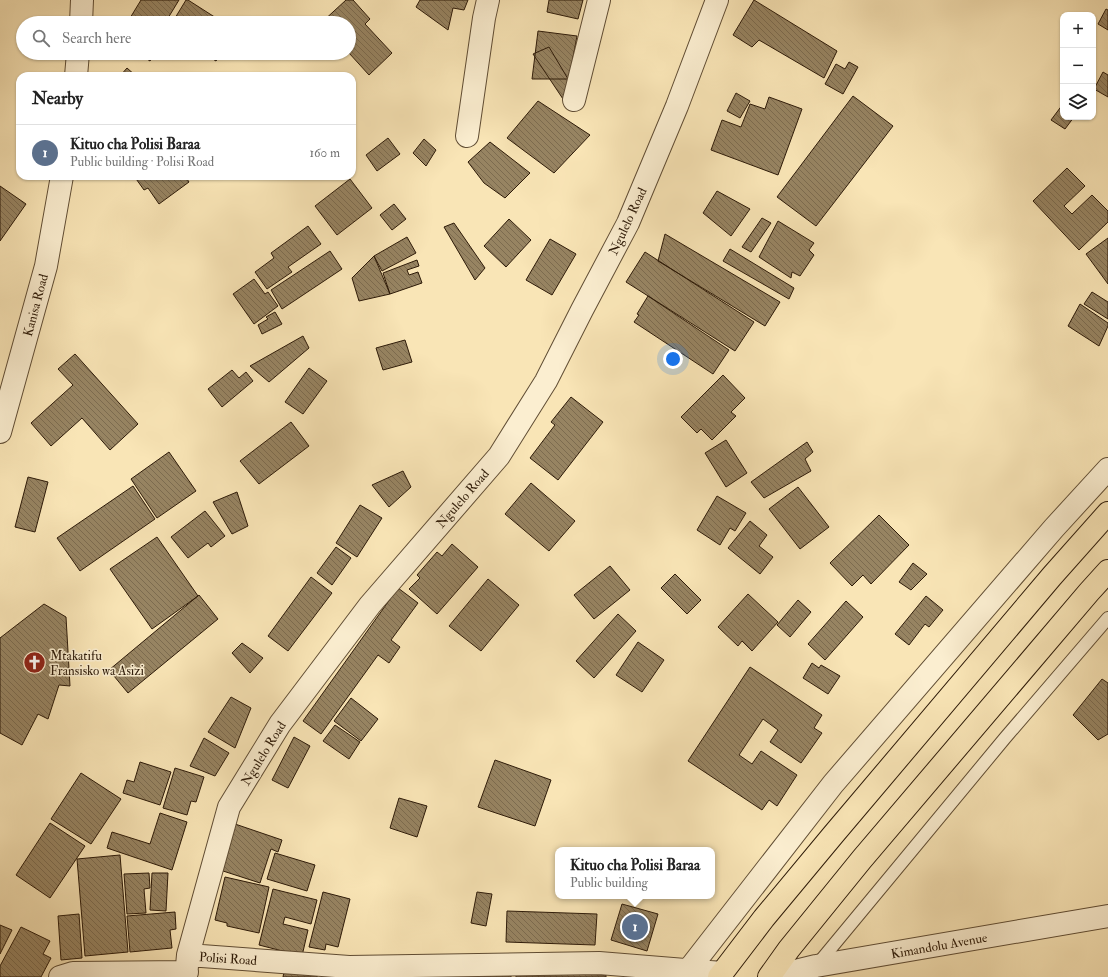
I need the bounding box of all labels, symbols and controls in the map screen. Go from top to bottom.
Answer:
map controls [1060,12,1096,120]
button: + [1060,12,1096,48]
search box [16,16,356,60]
icon: search [30,27,52,49]
text: Search here [62,29,131,48]
button: − [1060,48,1096,84]
button: layers [1060,84,1096,120]
text: Nearby [32,88,83,109]
text: Kituo cha Polisi Baraa [70,135,200,154]
text: 1 [43,145,47,161]
text: 160 m [309,145,340,161]
text: Public building · Polisi Road [70,154,214,170]
street label: Ngulelo Road [605,185,651,258]
street label: Kanisa Road [20,272,52,338]
your location [663,349,683,369]
street label: Ngulelo Road [433,466,493,531]
place label: Mtakatifu Fransisko wa Asizi [50,648,145,679]
church icon: Mtakatifu Fransisko wa Asizi [21,649,47,675]
street label: Ngulelo Road [238,718,290,789]
popup [555,847,715,899]
text: Kituo cha Polisi Baraa [570,856,700,875]
text: Public building [570,875,648,891]
pin: 1 [622,912,648,942]
street label: Kimandolu Avenue [890,930,989,962]
street label: Polisi Road [198,949,258,969]

